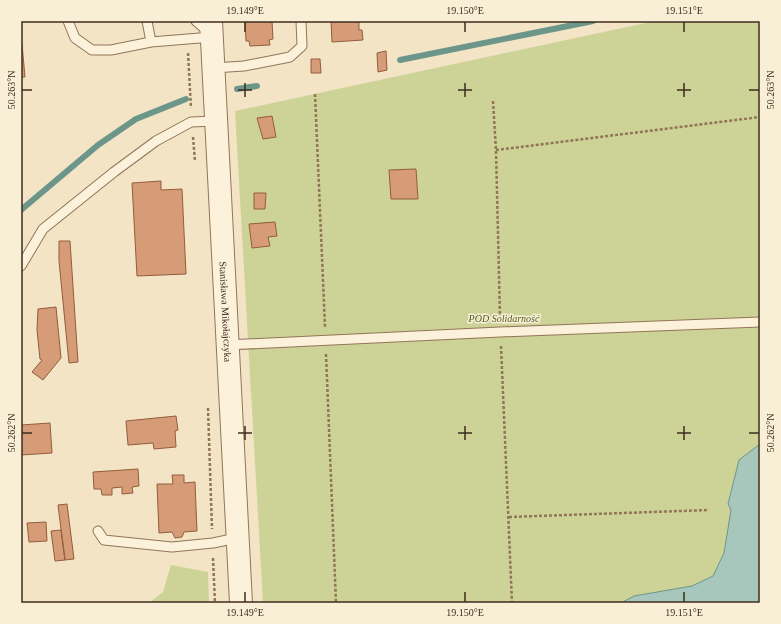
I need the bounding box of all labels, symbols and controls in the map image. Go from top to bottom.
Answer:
text: 19.149°E [226,5,264,16]
text: 19.150°E [446,5,484,16]
text: 19.151°E [665,5,703,16]
text: 50.263°N [6,71,17,109]
text: 50.263°N [765,71,776,109]
street label: Stanisława Mikołajczyka [217,261,234,363]
park label: POD Solidarność [468,313,540,324]
text: 50.262°N [6,414,17,452]
text: 50.262°N [765,414,776,452]
text: 19.149°E [226,607,264,618]
text: 19.150°E [446,607,484,618]
text: 19.151°E [665,607,703,618]

